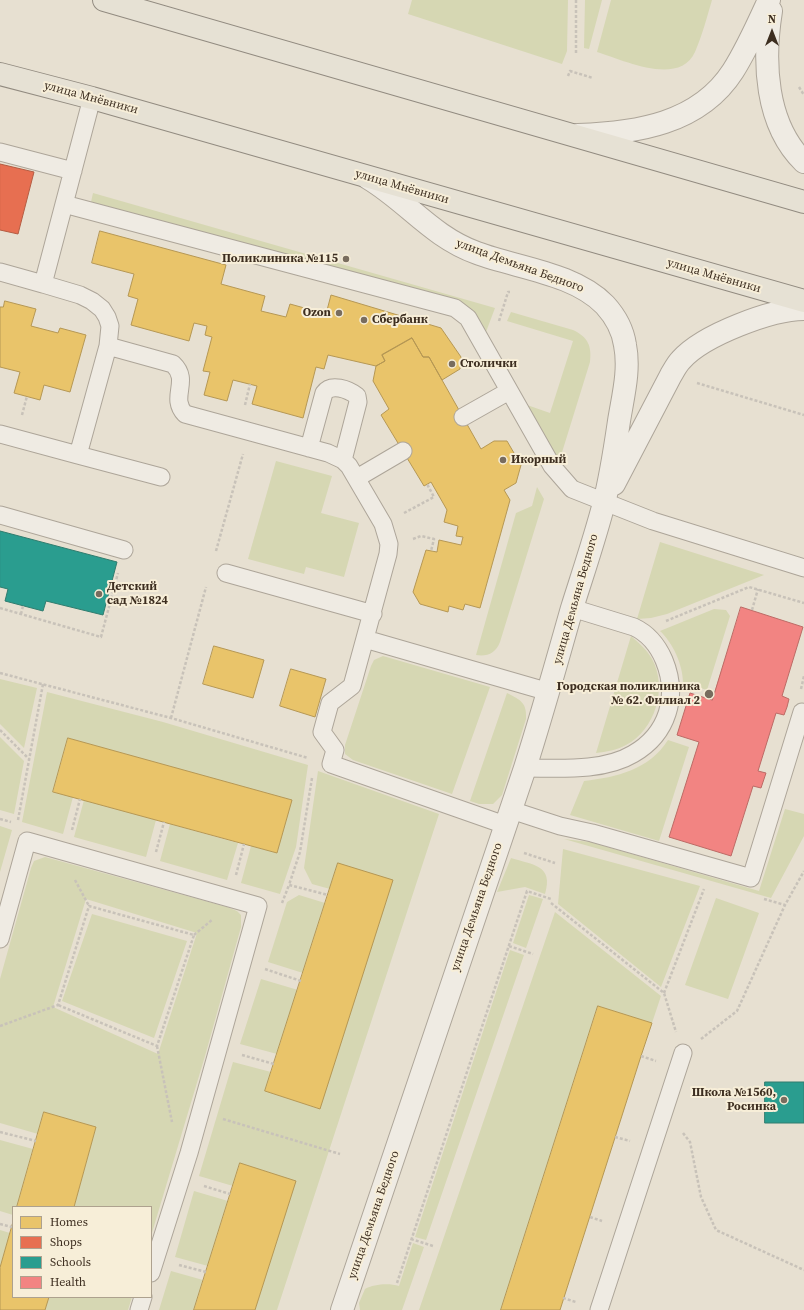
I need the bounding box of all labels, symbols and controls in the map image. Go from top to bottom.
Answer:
north arrow [752,12,792,52]
text: N [768,12,776,27]
street label: улица Мнёвники [42,79,140,117]
street label: улица Мнёвники [353,167,451,207]
street label: улица Демьяна Бедного [454,236,586,296]
place label: Поликлиника №115 [222,252,338,266]
marker: Поликлиника №115 [341,254,351,264]
street label: улица Мнёвники [665,256,763,296]
place label: Ozon [303,306,331,320]
marker: Ozon [334,308,344,318]
place label: Сбербанк [372,313,428,327]
marker: Сбербанк [359,315,369,325]
place label: Столички [460,357,517,371]
marker: Столички [447,359,457,369]
place label: Икорный [511,453,566,467]
marker: Икорный [498,455,508,465]
street label: улица Демьяна Бедного [550,532,602,666]
place label: Детский сад №1824 [107,580,168,608]
marker: Детский сад №1824 [94,589,104,599]
place label: Городская поликлиника № 62. Филиал 2 [557,680,700,708]
marker: Городская поликлиника № 62. Филиал 2 [703,688,715,700]
street label: улица Демьяна Бедного [448,841,506,973]
place label: Школа №1560, Росинка [692,1086,776,1114]
marker: Школа №1560, Росинка [779,1095,789,1105]
street label: улица Демьяна Бедного [345,1149,403,1281]
legend [12,1206,152,1298]
text: Homes [50,1214,88,1230]
text: Shops [50,1234,82,1250]
text: Schools [50,1254,91,1270]
text: Health [50,1274,86,1290]

